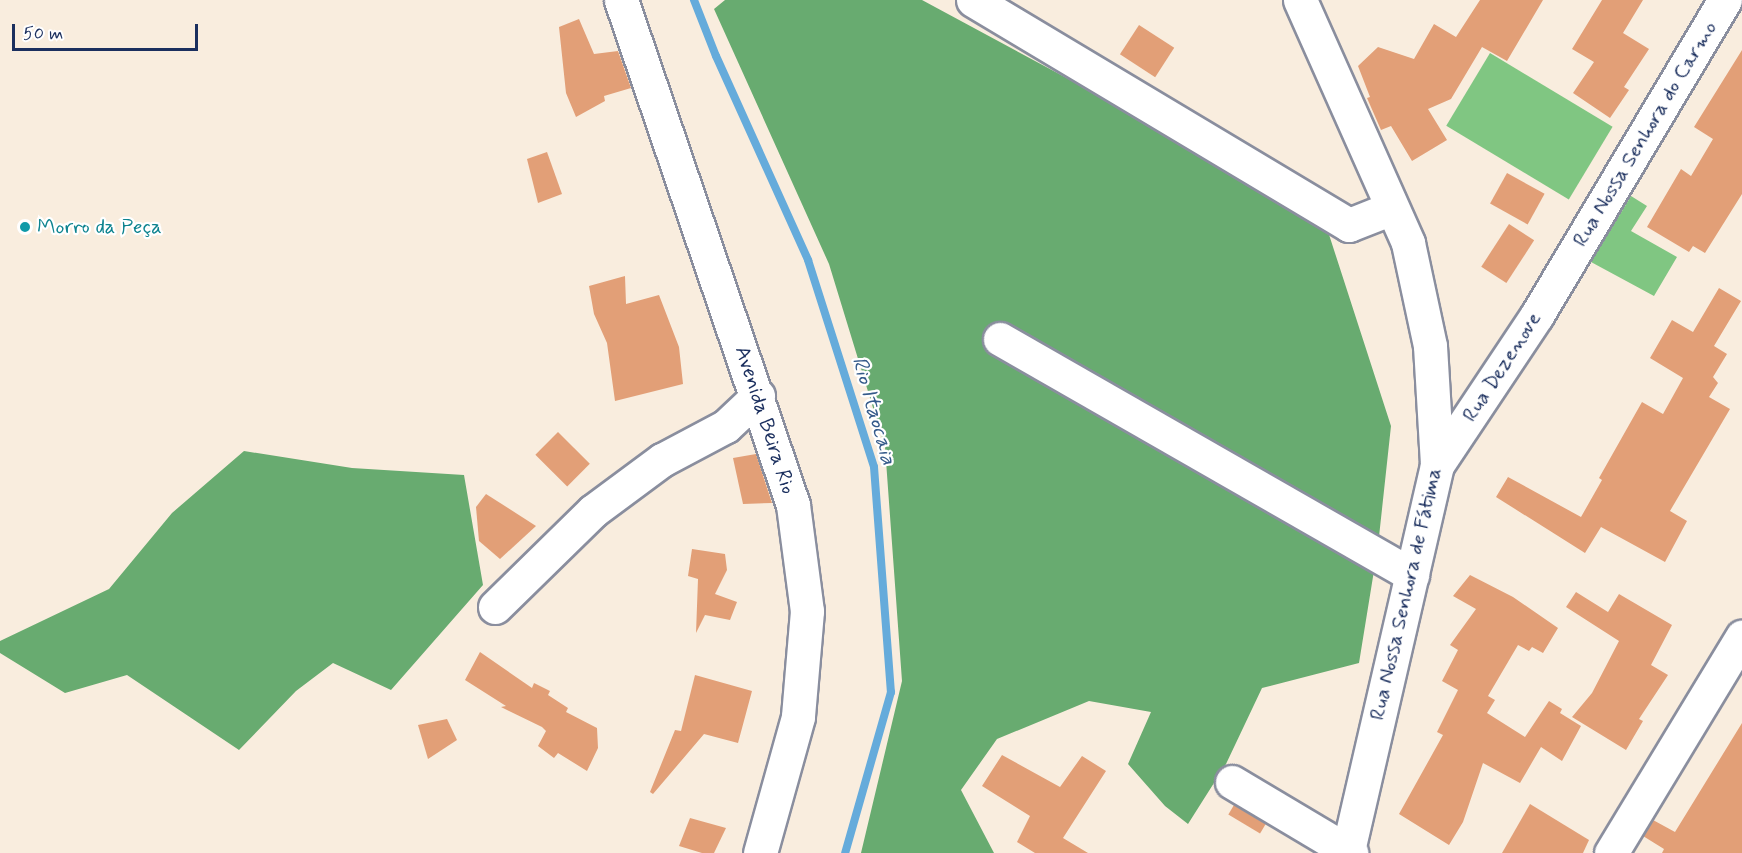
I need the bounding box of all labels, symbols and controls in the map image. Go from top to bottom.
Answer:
scale bar [15,12,201,50]
street label: Rua Nossa Senhora do Carmo [1567,16,1723,252]
text: 50 m [23,22,63,46]
place label: Morro da Peça [37,214,161,240]
marker: Morro da Peça [18,220,32,234]
street label: Rua Dezenove [1457,308,1547,426]
street label: Avenida Beira Rio [729,342,801,498]
water label: Rio Itaocaia [844,352,902,470]
street label: Rua Nossa Senhora de Fátima [1365,465,1447,723]

